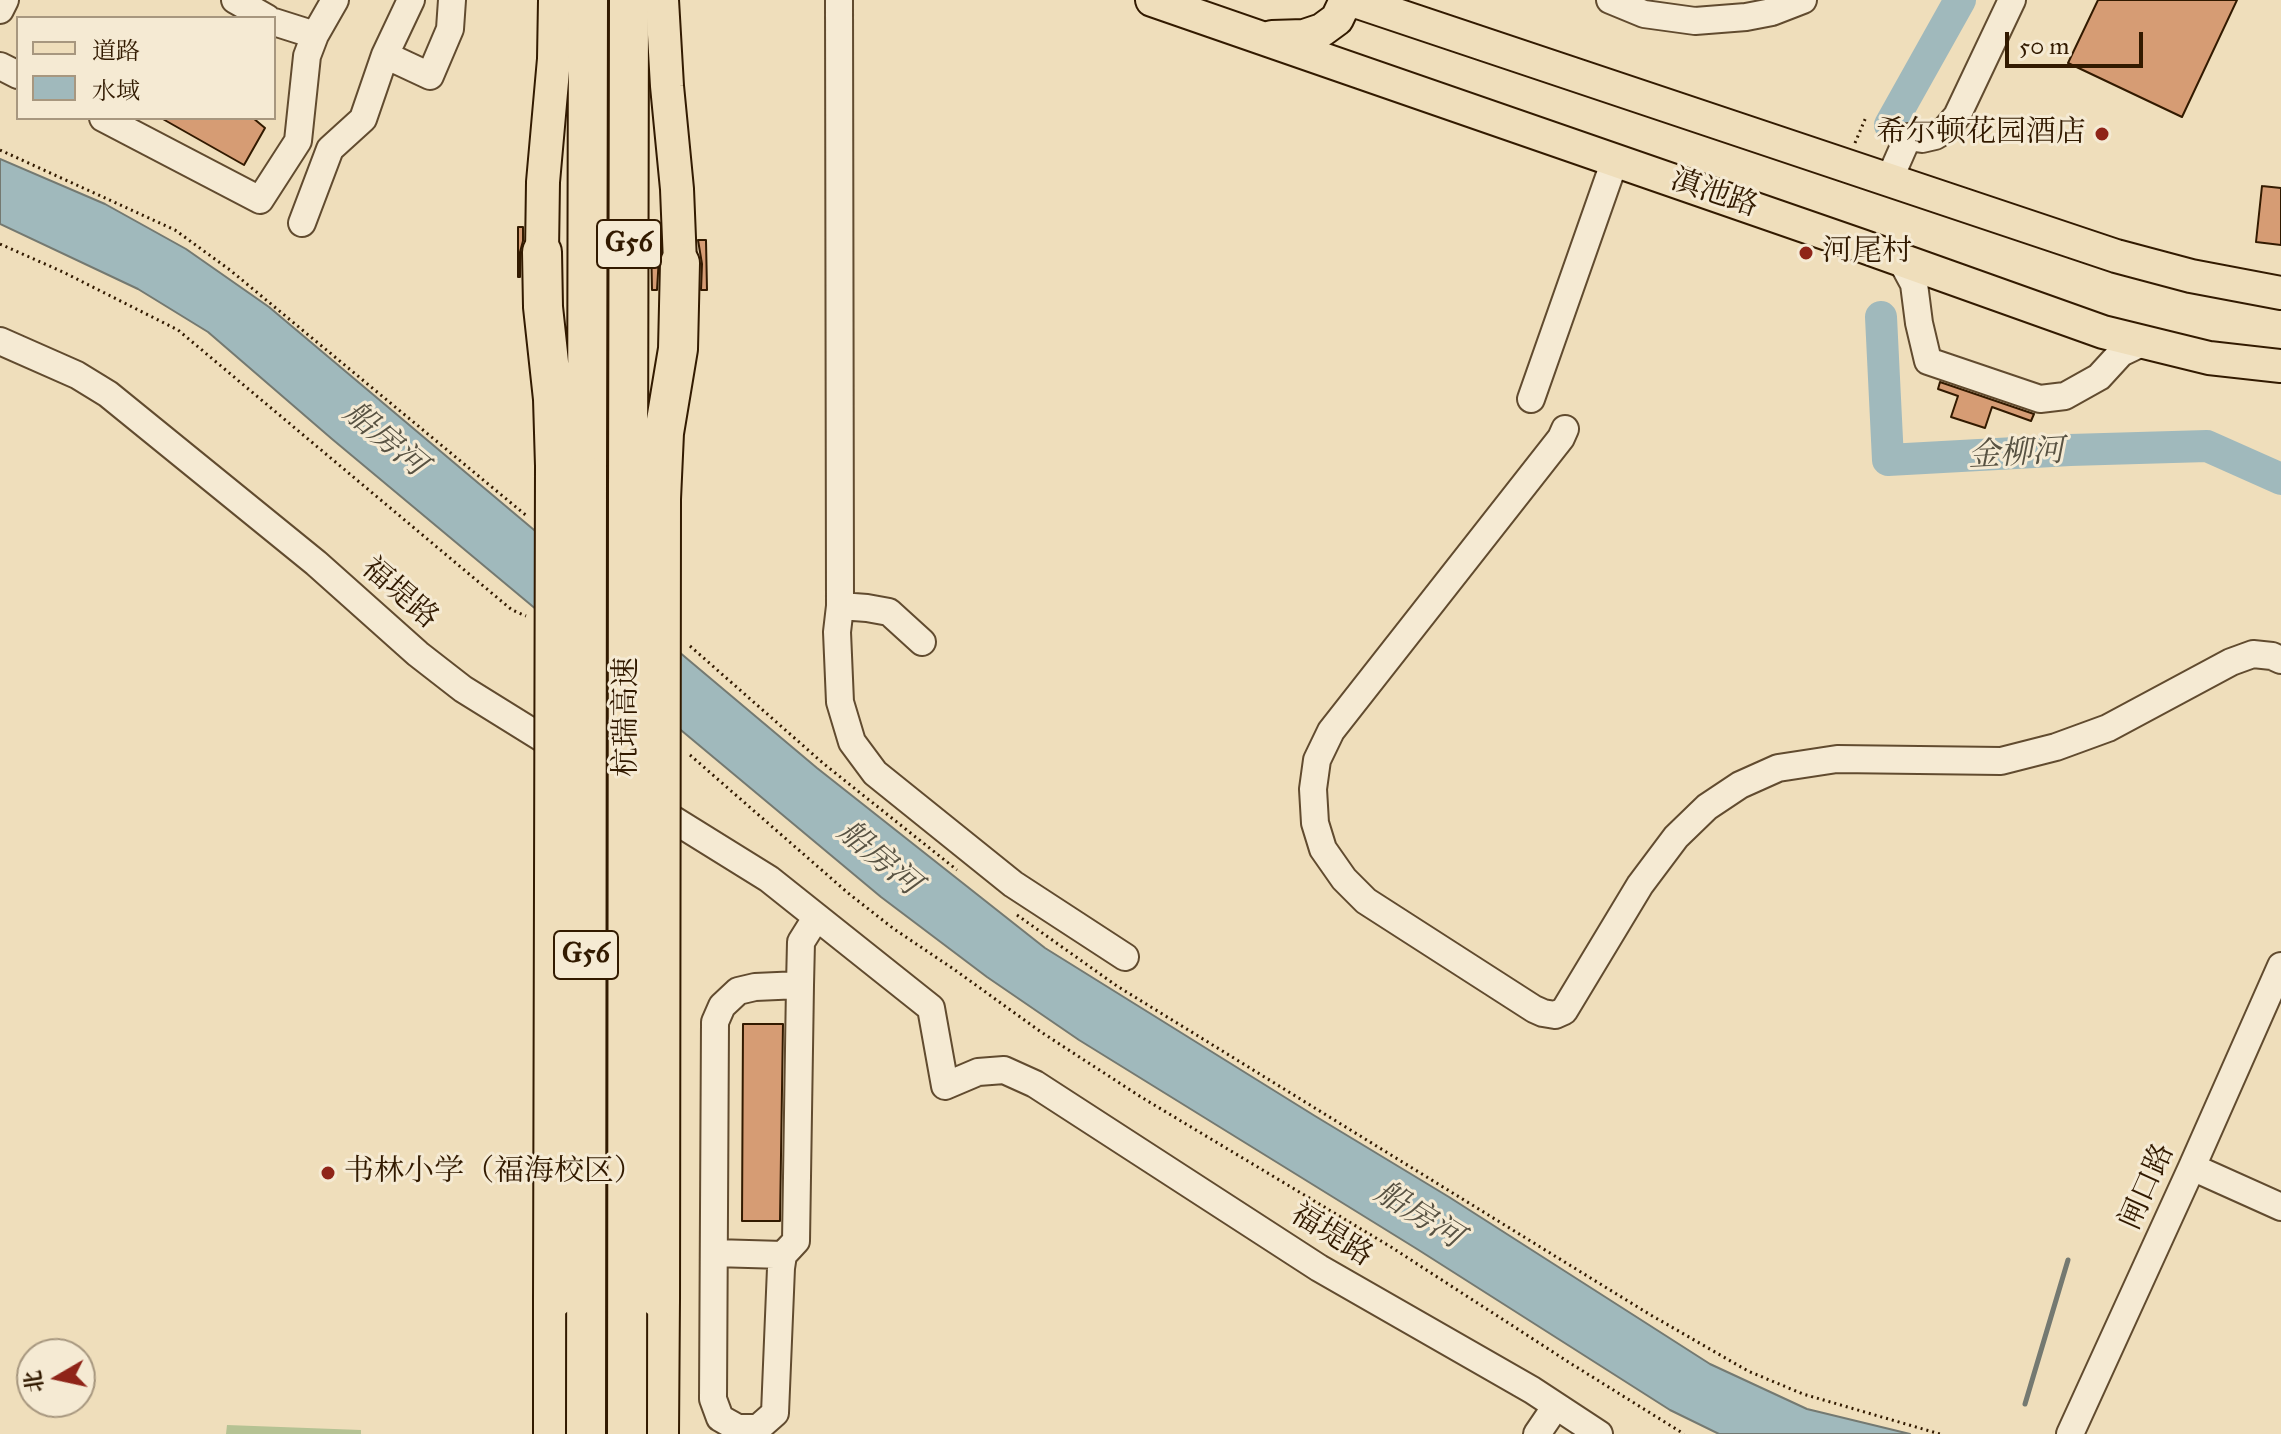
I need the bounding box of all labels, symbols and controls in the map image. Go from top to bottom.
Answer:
legend [16,16,276,120]
scale bar [2009,16,2147,66]
text: 50 m [2019,31,2069,61]
text: 道路 [92,36,140,66]
text: 水域 [92,76,140,106]
place label: 希尔顿花园酒店 [1876,116,2086,152]
marker: 希尔顿花园酒店 [2093,125,2111,143]
street label: 滇池路 [1666,162,1762,226]
road number: G56 [597,220,661,268]
place label: 河尾村 [1822,235,1912,271]
marker: 河尾村 [1797,244,1815,262]
water label: 船房河 [335,394,433,486]
water label: 金柳河 [1967,433,2065,477]
street label: 福堤路 [353,551,445,637]
street label: 杭瑞高速 [610,657,646,777]
water label: 船房河 [829,813,927,905]
road number: G56 [554,931,618,979]
street label: 闸口路 [2113,1139,2183,1235]
place label: 书林小学（福海校区） [344,1155,644,1191]
marker: 书林小学（福海校区） [319,1164,337,1182]
water label: 船房河 [1367,1174,1469,1258]
street label: 福堤路 [1283,1197,1379,1275]
north arrow [16,1338,96,1418]
text: 北 [19,1369,49,1395]

